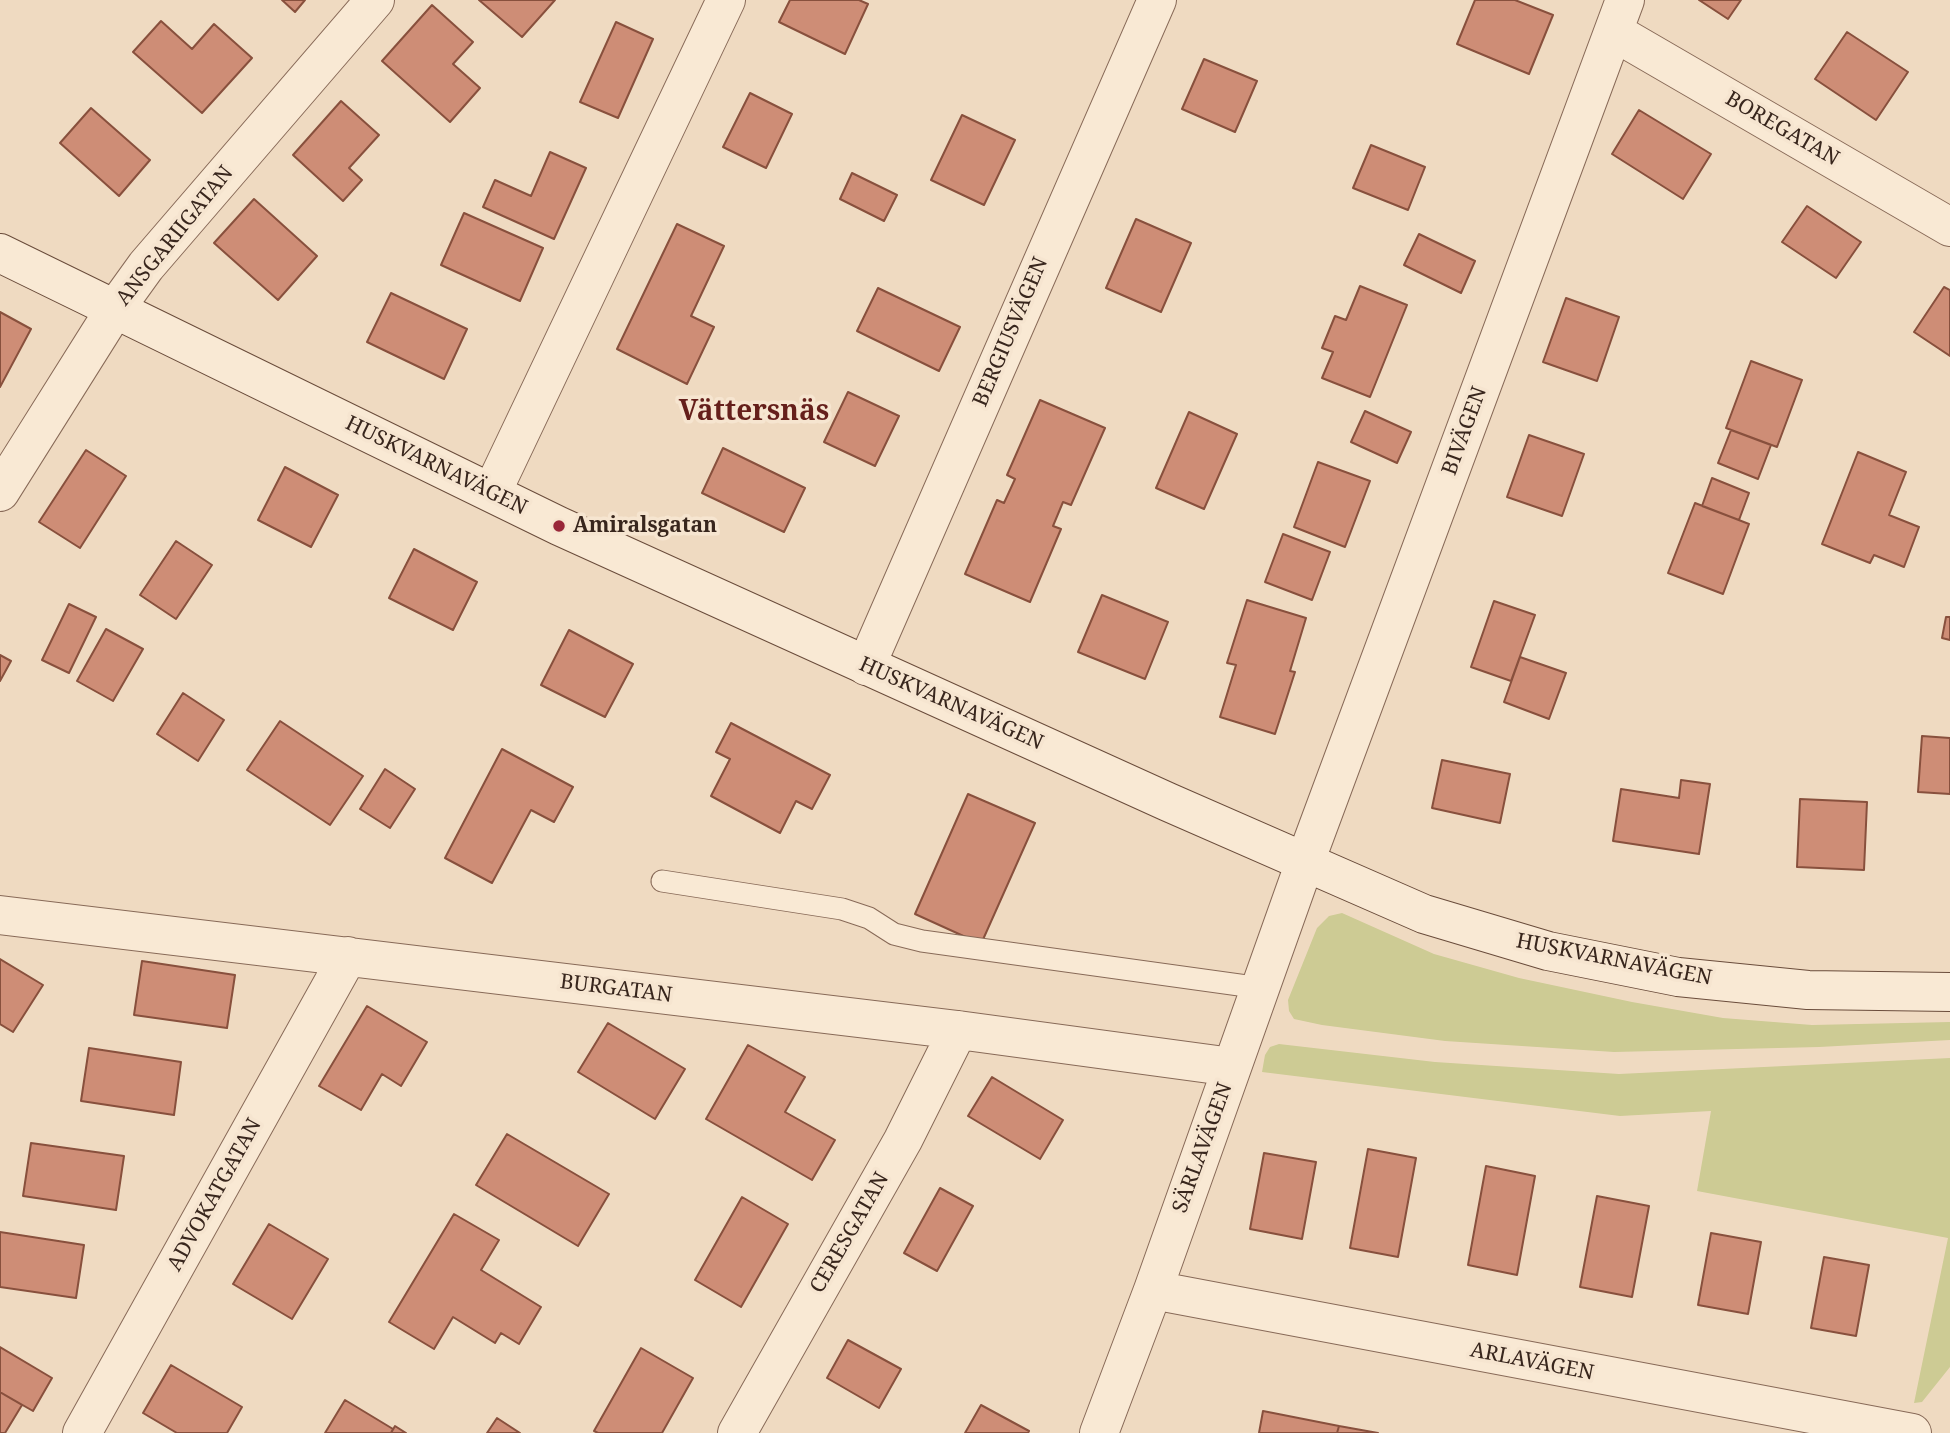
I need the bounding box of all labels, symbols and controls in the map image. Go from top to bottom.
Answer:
street label: BOREGATAN [1721,86,1843,172]
street label: ANSGARIIGATAN [111,161,239,311]
street label: BERGIUSVÄGEN [968,253,1054,411]
street label: BIVÄGEN [1437,383,1493,479]
district label: Vättersnäs [679,395,829,429]
street label: HUSKVARNAVÄGEN [341,411,531,521]
place label: Amiralsgatan [573,513,717,539]
marker: Amiralsgatan [551,518,567,534]
street label: HUSKVARNAVÄGEN [855,652,1047,756]
street label: HUSKVARNAVÄGEN [1514,929,1714,991]
street label: BURGATAN [558,970,674,1008]
street label: SÄRLAVÄGEN [1168,1079,1238,1217]
street label: ADVOKATGATAN [163,1114,267,1276]
street label: CERESGATAN [805,1168,895,1298]
street label: ARLAVÄGEN [1468,1338,1596,1386]

